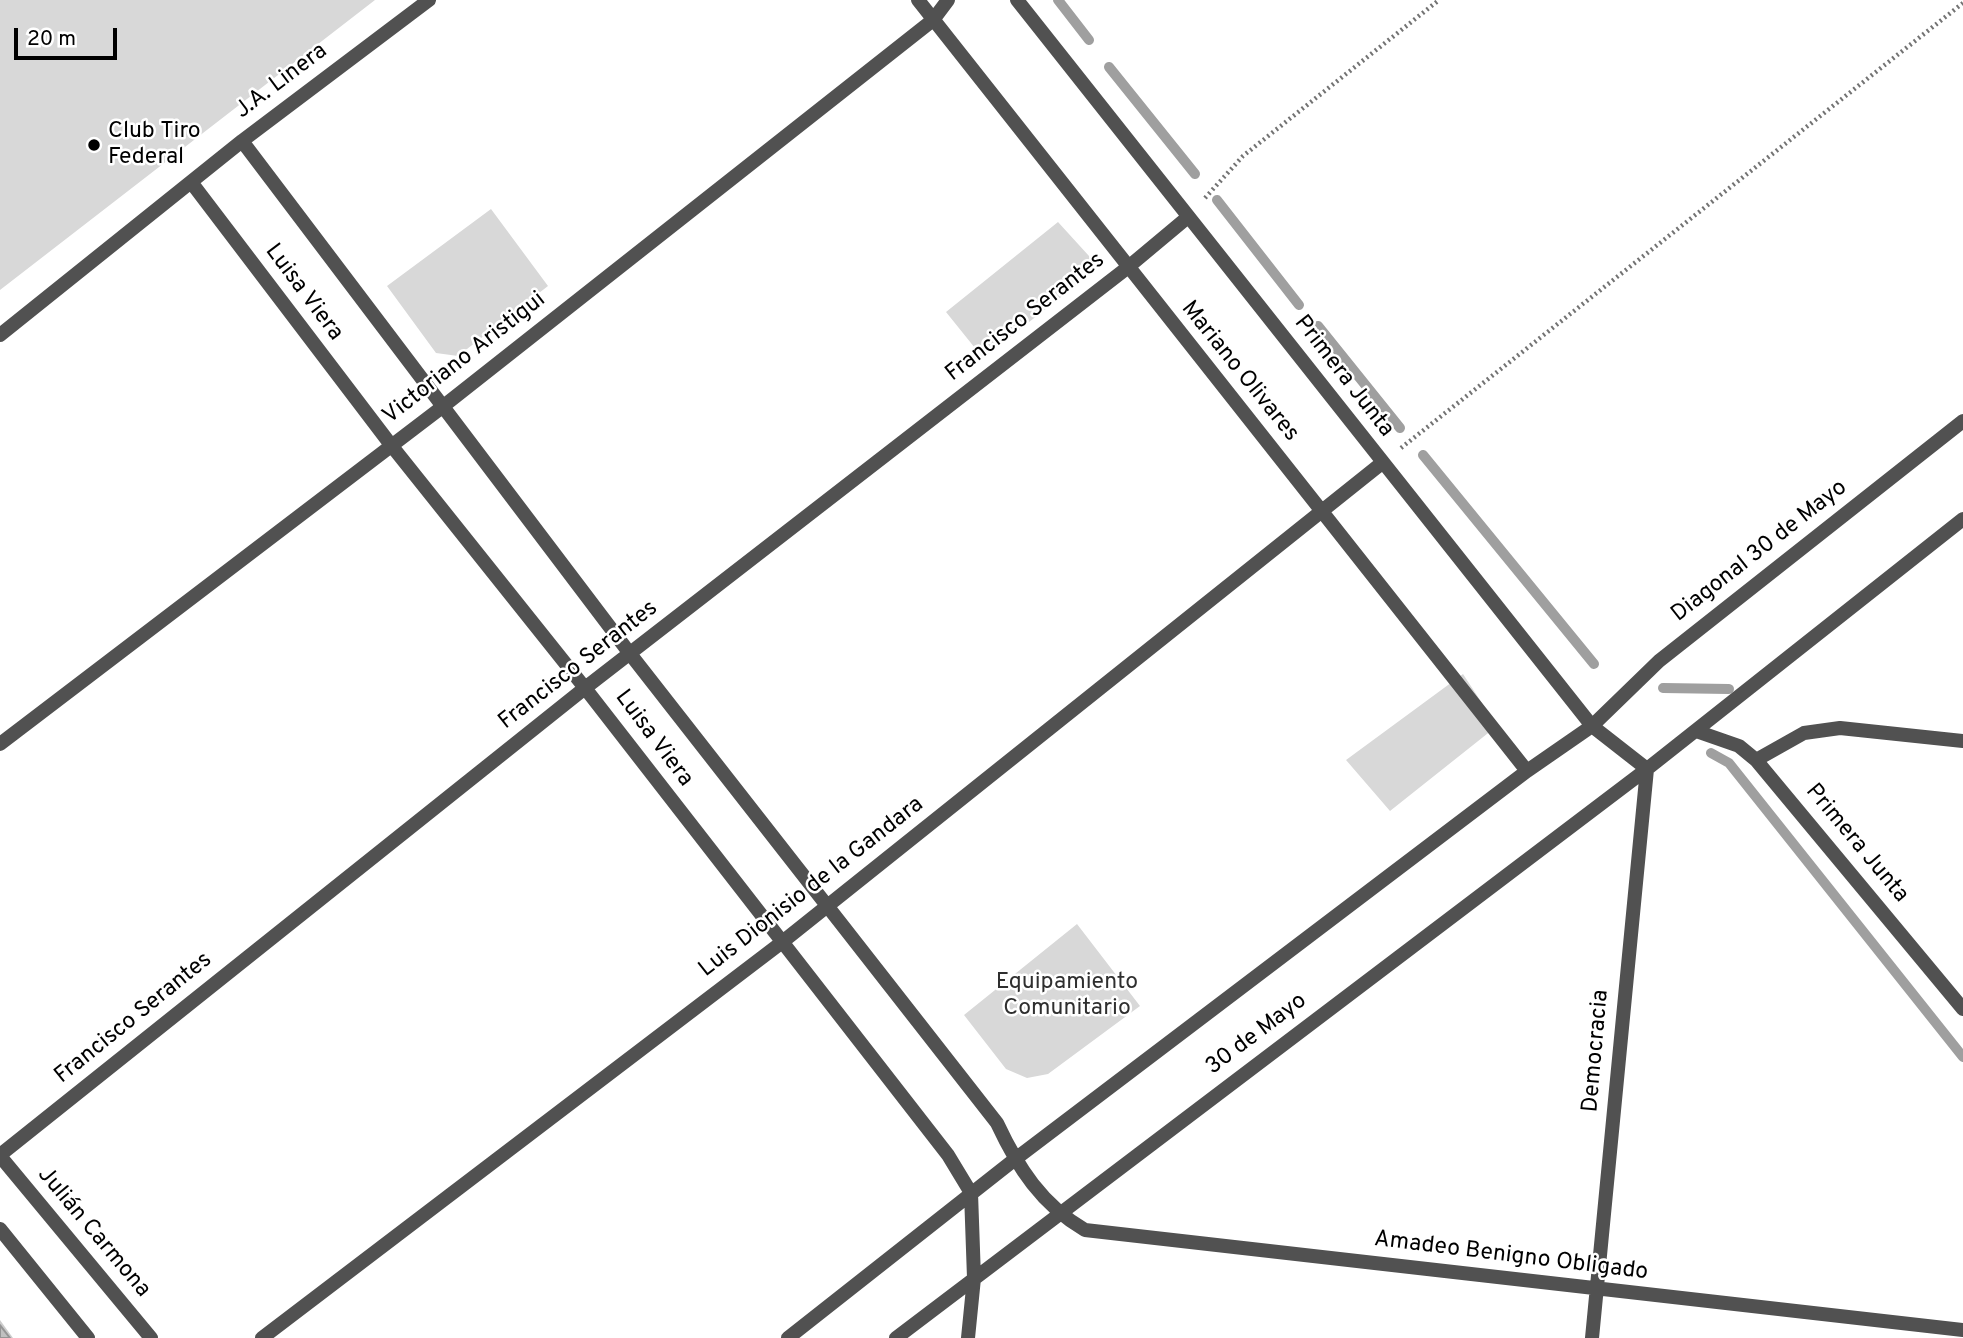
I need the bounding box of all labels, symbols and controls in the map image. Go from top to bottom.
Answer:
scale bar [18,14,121,58]
text: 20 m [27,26,76,53]
street label: J.A. Linera [230,38,334,126]
place label: Club Tiro Federal [108,118,201,172]
marker: Club Tiro Federal [86,137,102,153]
street label: Luisa Viera [258,239,348,347]
street label: Francisco Serantes [941,247,1111,389]
street label: Victoriano Aristigui [378,287,552,431]
street label: Mariano Olivares [1174,296,1304,448]
street label: Primera Junta [1287,311,1399,443]
street label: Diagonal 30 de Mayo [1667,475,1853,629]
street label: Francisco Serantes [494,595,664,737]
street label: Luisa Viera [608,685,698,793]
street label: Primera Junta [1798,779,1914,909]
street label: Luis Dionisio de la Gandara [694,792,930,984]
street label: Francisco Serantes [50,947,218,1091]
park label: Equipamiento Comunitario [996,969,1138,1023]
street label: 30 de Mayo [1201,988,1313,1082]
street label: Democracia [1578,989,1616,1113]
street label: Julián Carmona [30,1162,156,1304]
street label: Amadeo Benigno Obligado [1372,1226,1650,1288]

